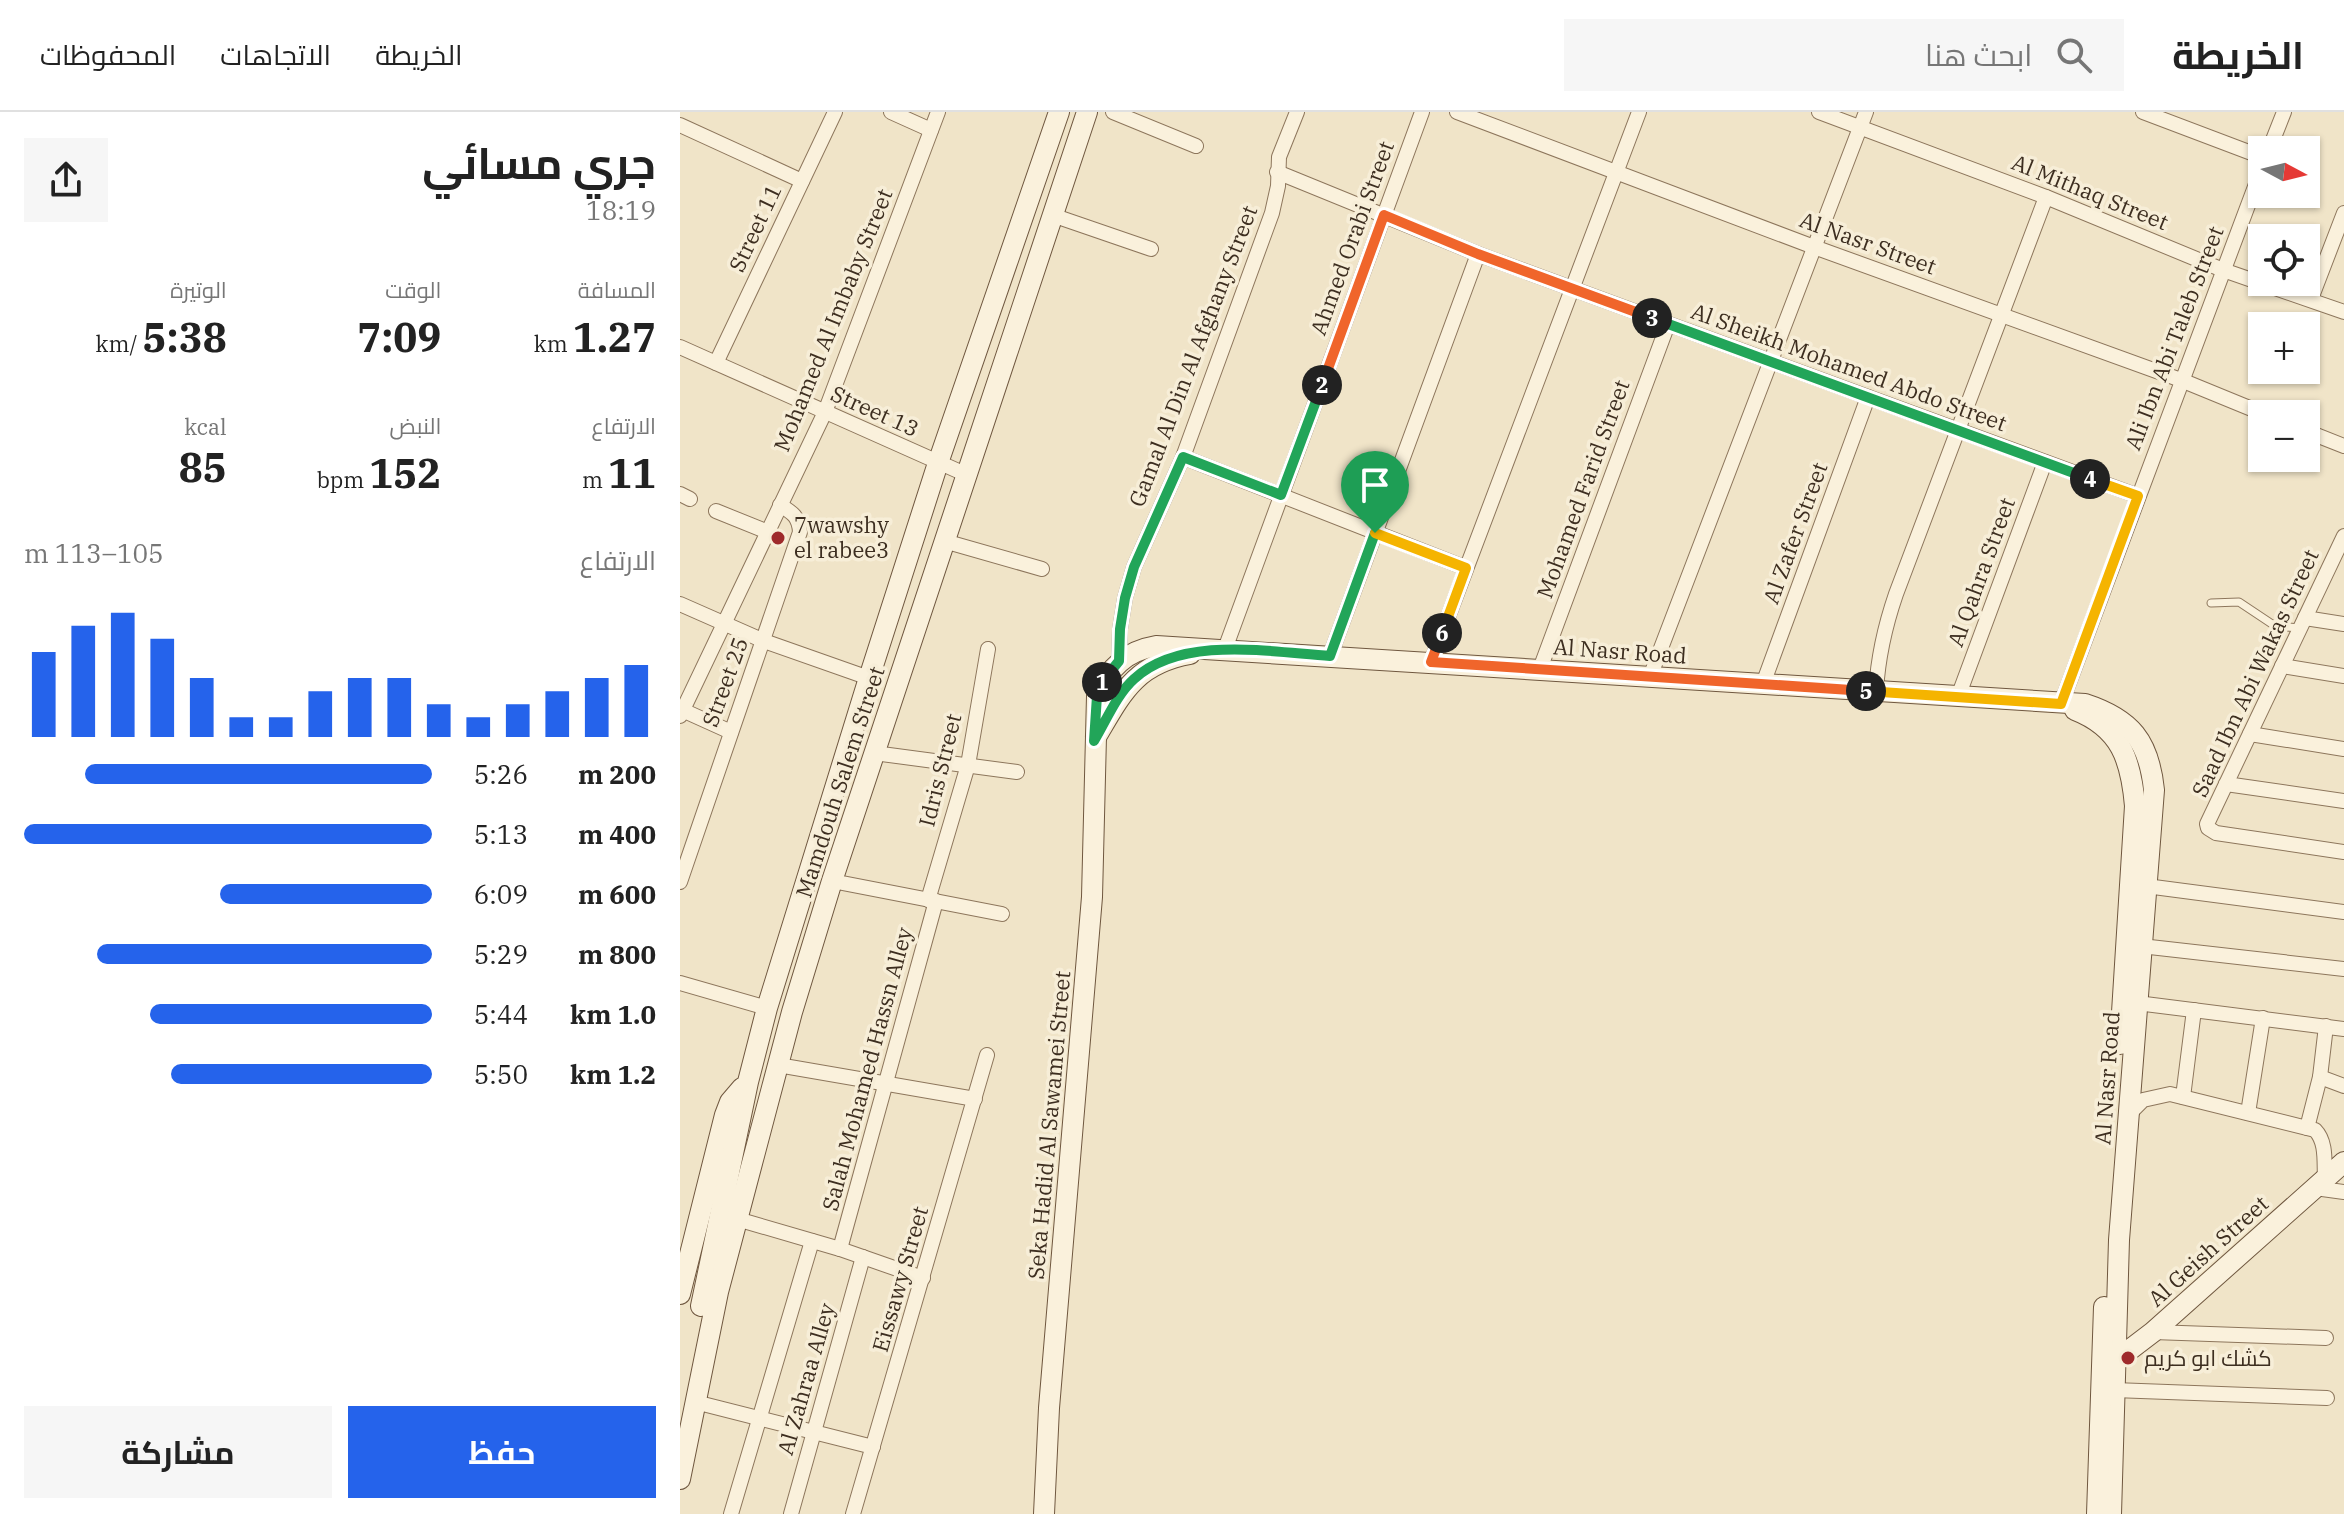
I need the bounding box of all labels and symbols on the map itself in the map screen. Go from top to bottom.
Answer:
north arrow [2248,136,2320,208]
street label: Ahmed Orabi Street [1303,137,1400,339]
street label: Al Mithaq Street [2008,147,2173,236]
street label: Street 11 [722,179,787,276]
street label: Mohamed Al Imbaby Street [766,184,899,455]
street label: Gamal Al Din Al Afghany Street [1122,201,1264,511]
street label: Al Nasr Street [1796,204,1941,281]
street label: Ali Ibn Abi Taleb Street [2117,221,2230,454]
street label: Al Sheikh Mohamed Abdo Street [1687,296,2011,437]
pin: 3 [1632,298,1672,338]
pin: 2 [1302,365,1342,405]
street label: Mohamed Farid Street [1529,375,1636,602]
street label: Street 13 [827,378,924,443]
pin [1341,451,1409,533]
street label: Al Zafer Street [1756,458,1834,607]
pin: 4 [2070,459,2110,499]
street label: Al Qahra Street [1940,493,2021,650]
place label: 7wawshy el rabee3 [794,510,889,564]
marker: 7wawshy el rabee3 [769,529,787,547]
street label: Saad Ibn Abi Wakas Street [2184,544,2325,801]
pin: 6 [1422,613,1462,653]
street label: Al Nasr Road [1552,631,1688,670]
street label: Street 25 [695,633,754,731]
street label: Mamdouh Salem Street [788,662,891,901]
pin: 1 [1082,662,1122,702]
pin: 5 [1846,671,1886,711]
street label: Idris Street [911,710,968,829]
street label: Salah Mohamed Hassn Alley [815,924,918,1214]
street label: Seka Hadid Al Sawamei Street [1021,969,1076,1280]
street label: Al Nasr Road [2087,1010,2126,1146]
street label: Al Geish Street [2141,1189,2274,1312]
street label: Eissawy Street [865,1202,934,1355]
street label: Al Zahraa Alley [770,1299,841,1458]
place label: كشك ابو كريم [2144,1343,2272,1374]
marker: كشك ابو كريم [2119,1349,2137,1367]

